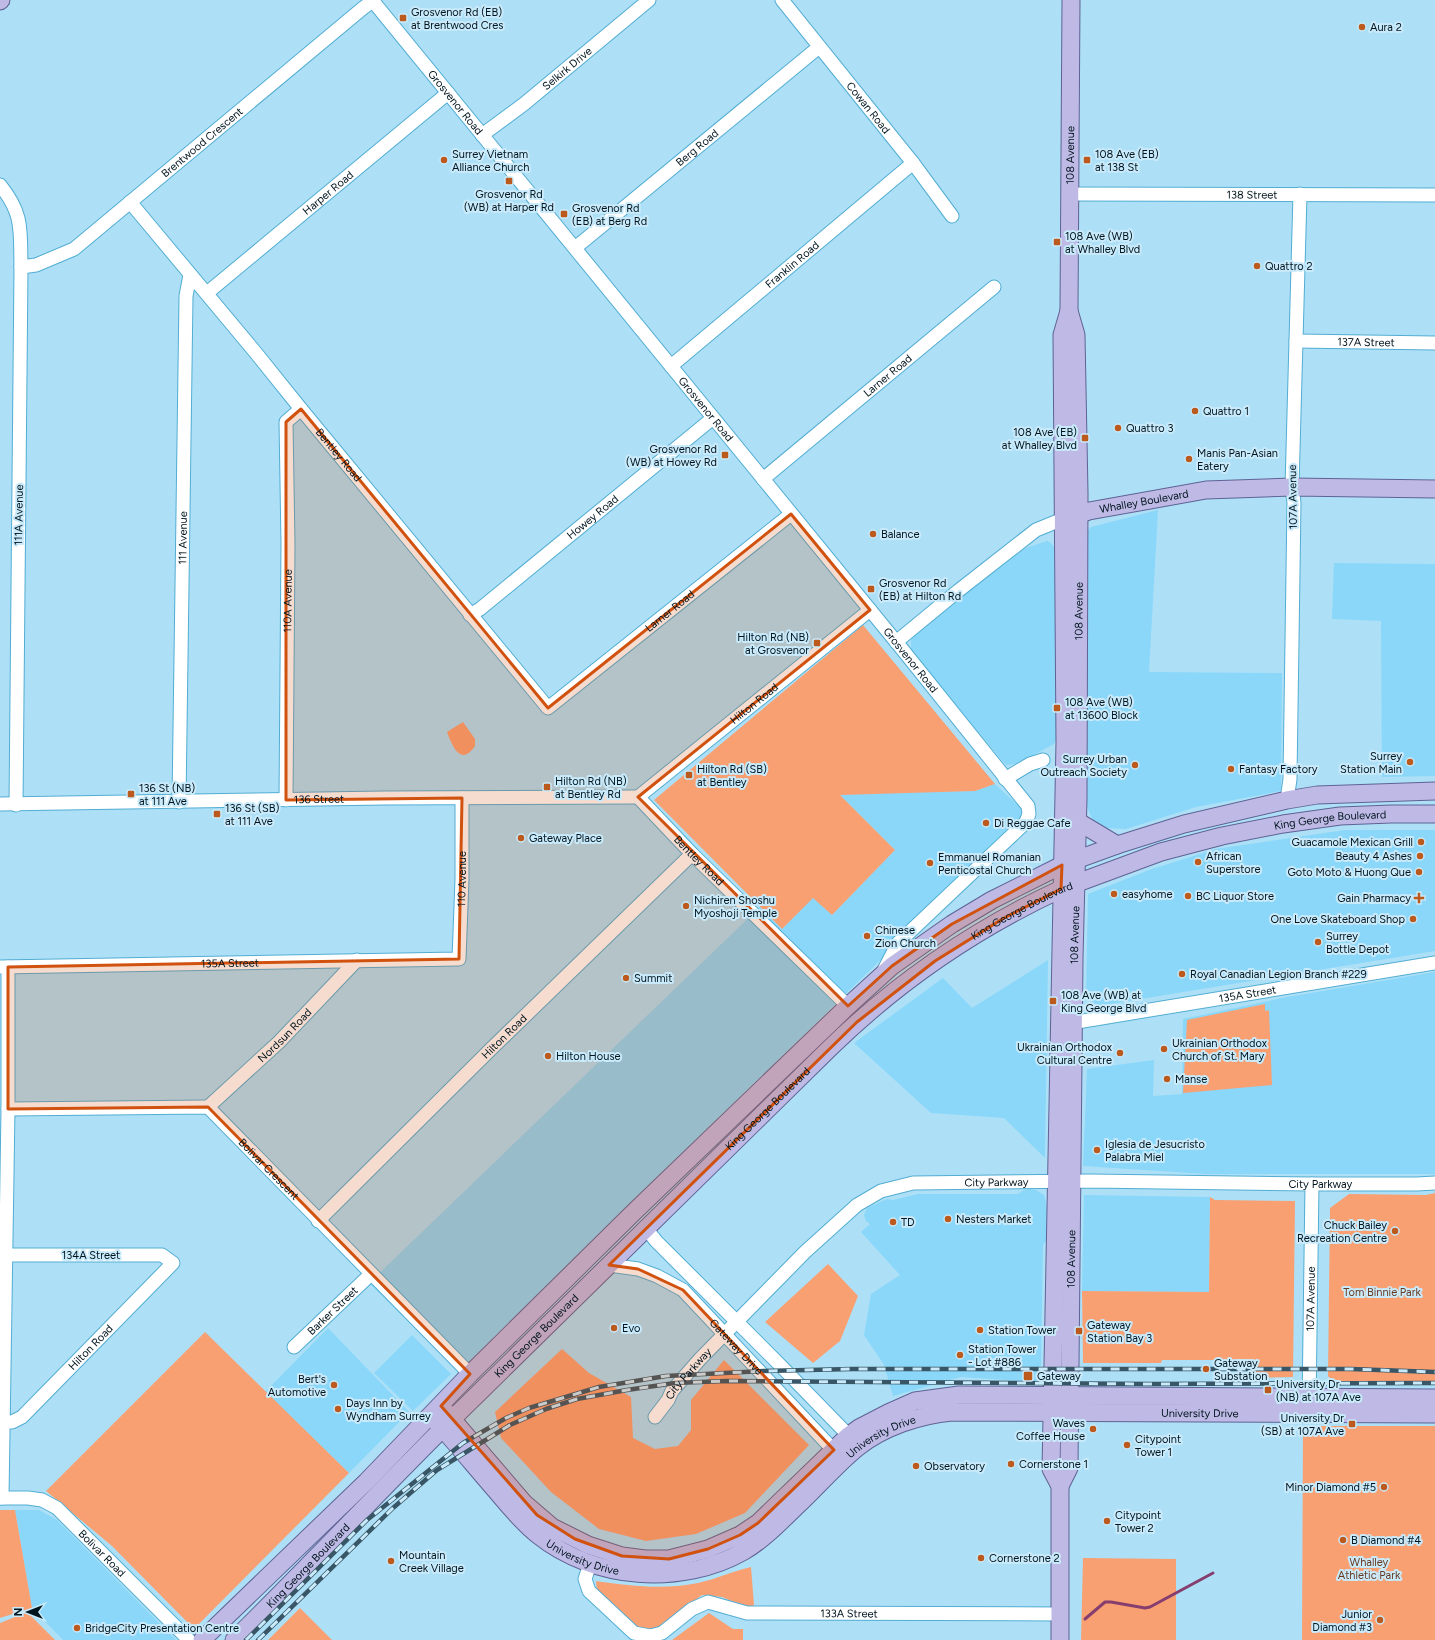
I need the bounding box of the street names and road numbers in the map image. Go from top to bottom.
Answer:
street label: Selkirk Drive [540,44,594,93]
street label: Grosvenor Road [425,67,486,137]
street label: Cowan Road [844,79,893,136]
street label: Brentwood Crescent [159,105,245,180]
street label: Berg Road [673,126,721,169]
street label: 108 Avenue [1063,126,1077,184]
street label: Harper Road [300,168,356,218]
street label: 138 Street [1227,188,1277,201]
street label: Franklin Road [763,238,821,291]
street label: 137A Street [1337,335,1395,349]
street label: Larner Road [861,352,914,399]
street label: Grosvenor Road [676,374,736,444]
street label: Bentley Road [313,426,365,484]
street label: 107A Avenue [1286,464,1300,530]
street label: 111A Avenue [12,484,26,546]
street label: Whalley Boulevard [1098,487,1190,516]
street label: Howey Road [564,492,621,542]
street label: 111 Avenue [176,511,190,565]
street label: 110A Avenue [281,569,294,633]
street label: 108 Avenue [1072,582,1085,640]
street label: Larner Road [643,587,697,634]
street label: Grosvenor Road [881,625,941,695]
street label: Hilton Road [727,680,781,727]
street label: 136 Street [294,792,344,806]
street label: King George Boulevard [1273,808,1387,832]
street label: Bentley Road [671,833,727,888]
street label: 110 Avenue [454,851,469,907]
street label: King George Boulevard [968,879,1074,943]
street label: 108 Avenue [1067,906,1082,964]
street label: 135A Street [201,956,259,970]
street label: 135A Street [1218,983,1277,1005]
street label: Nordsun Road [255,1006,314,1065]
street label: Hilton Road [479,1012,529,1061]
street label: King George Boulevard [722,1065,813,1153]
street label: Bolivar Crescent [236,1136,302,1202]
street label: City Parkway [964,1175,1029,1189]
street label: City Parkway [1288,1177,1353,1191]
street label: 108 Avenue [1064,1230,1078,1288]
street label: 134A Street [62,1249,120,1262]
street label: 107A Avenue [1304,1266,1317,1332]
street label: Barker Street [305,1284,360,1337]
street label: King George Boulevard [491,1291,581,1380]
street label: Gateway Drive [707,1316,766,1377]
street label: Hilton Road [66,1322,115,1372]
street label: City Parkway [663,1345,714,1401]
street label: University Drive [1161,1406,1239,1420]
street label: University Drive [843,1413,917,1461]
street label: King George Boulevard [264,1521,352,1610]
street label: Bolivar Road [76,1527,128,1579]
street label: University Drive [544,1537,620,1577]
street label: 133A Street [820,1607,878,1620]

